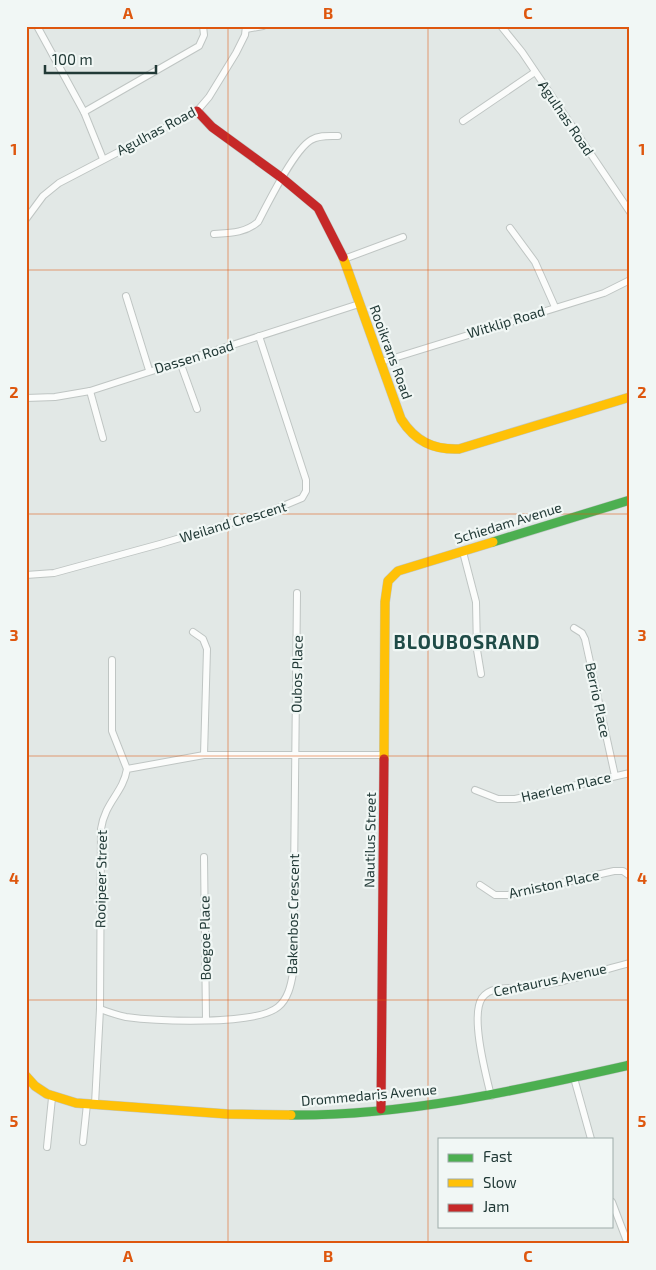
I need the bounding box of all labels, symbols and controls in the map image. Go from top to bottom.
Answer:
text: A [123,3,134,22]
text: B [323,3,333,22]
text: C [523,3,533,22]
scale bar [45,42,156,74]
text: 100 m [52,50,93,68]
street label: Agulhas Road [535,77,598,159]
street label: Agulhas Road [113,103,198,158]
text: 1 [11,139,17,158]
text: 1 [639,139,645,158]
street label: Rooikrans Road [367,302,416,401]
street label: Witklip Road [465,302,547,341]
street label: Dassen Road [152,336,236,377]
text: 2 [9,382,19,401]
text: 2 [637,382,647,401]
street label: Weiland Crescent [177,497,288,546]
street label: Schiedam Avenue [452,498,564,547]
text: 3 [9,625,19,644]
text: 3 [637,625,647,644]
district label: BLOUBOSRAND [394,630,541,653]
street label: Oubos Place [287,635,306,713]
street label: Berrio Place [582,661,615,739]
street label: Haerlem Place [519,768,612,805]
street label: Nautilus Street [360,792,379,888]
street label: Rooipeer Street [91,830,110,928]
street label: Bakenbos Crescent [283,853,302,975]
street label: Arniston Place [507,866,601,901]
text: 4 [9,868,19,887]
text: 4 [637,868,647,887]
street label: Boegoe Place [195,895,214,981]
street label: Centaurus Avenue [492,959,608,1000]
street label: Drommedaris Avenue [300,1080,438,1109]
text: 5 [10,1111,19,1130]
text: 5 [638,1111,647,1130]
legend [438,1138,614,1228]
text: Fast [483,1147,513,1165]
text: Slow [483,1173,517,1191]
text: Jam [483,1197,509,1215]
text: A [123,1246,134,1265]
text: B [323,1246,333,1265]
text: C [523,1246,533,1265]

